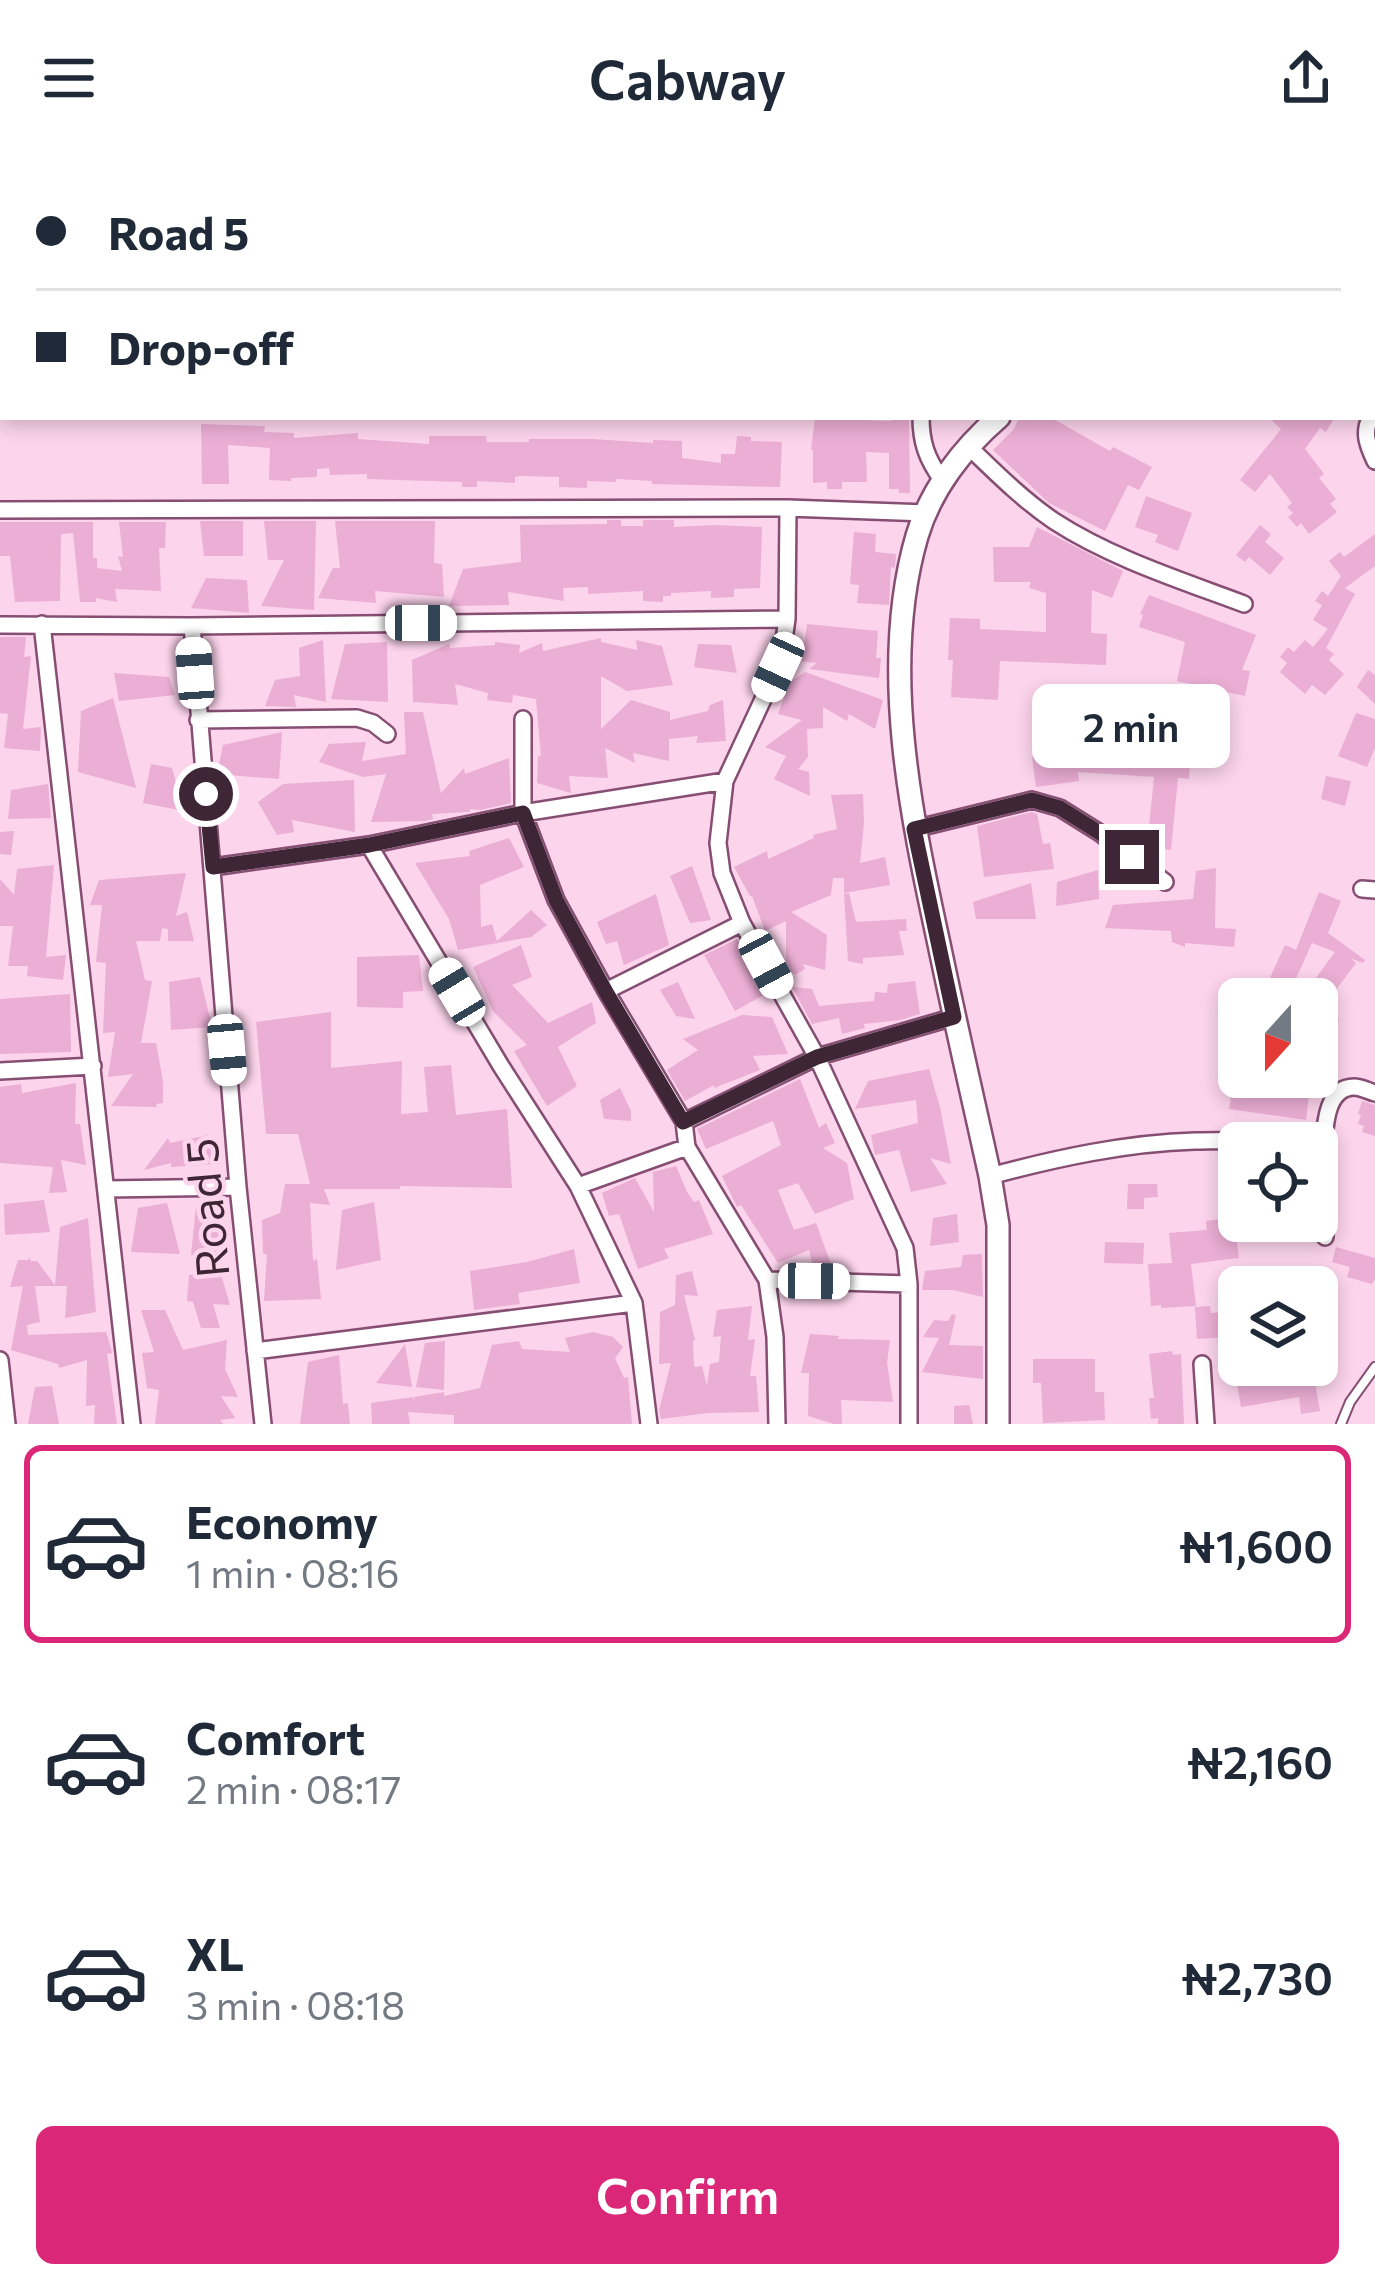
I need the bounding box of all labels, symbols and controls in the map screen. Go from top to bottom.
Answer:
icon: menu [36,45,102,111]
text: Cabway [589,45,786,111]
icon: share [1273,45,1339,111]
text: Road 5 [108,204,249,259]
text: Drop-off [108,319,294,374]
car [385,605,457,641]
car [746,627,810,707]
car [175,636,215,710]
callout: 2 min [1033,683,1231,767]
text: 2 min [1083,702,1179,750]
route start [179,767,233,821]
route end [1105,830,1159,884]
car [733,924,799,1004]
car [423,952,491,1032]
north arrow [1218,978,1338,1098]
map controls [1218,978,1338,1386]
car [206,1013,248,1087]
button: locate [1218,1122,1338,1242]
street label: Road 5 [172,1136,238,1280]
car [778,1262,850,1300]
button: layers [1218,1266,1338,1386]
icon: car [42,1490,150,1598]
text: Economy [186,1493,378,1548]
text: ₦1,600 [1179,1517,1333,1572]
text: 1 min · 08:16 [186,1548,399,1596]
icon: car [42,1706,150,1814]
text: Comfort [186,1709,365,1764]
text: ₦2,160 [1187,1733,1333,1788]
text: 2 min · 08:17 [186,1764,401,1812]
icon: car [42,1922,150,2030]
text: XL [186,1925,244,1980]
text: ₦2,730 [1181,1949,1333,2004]
text: 3 min · 08:18 [186,1980,405,2028]
button: Confirm [36,2126,1339,2264]

